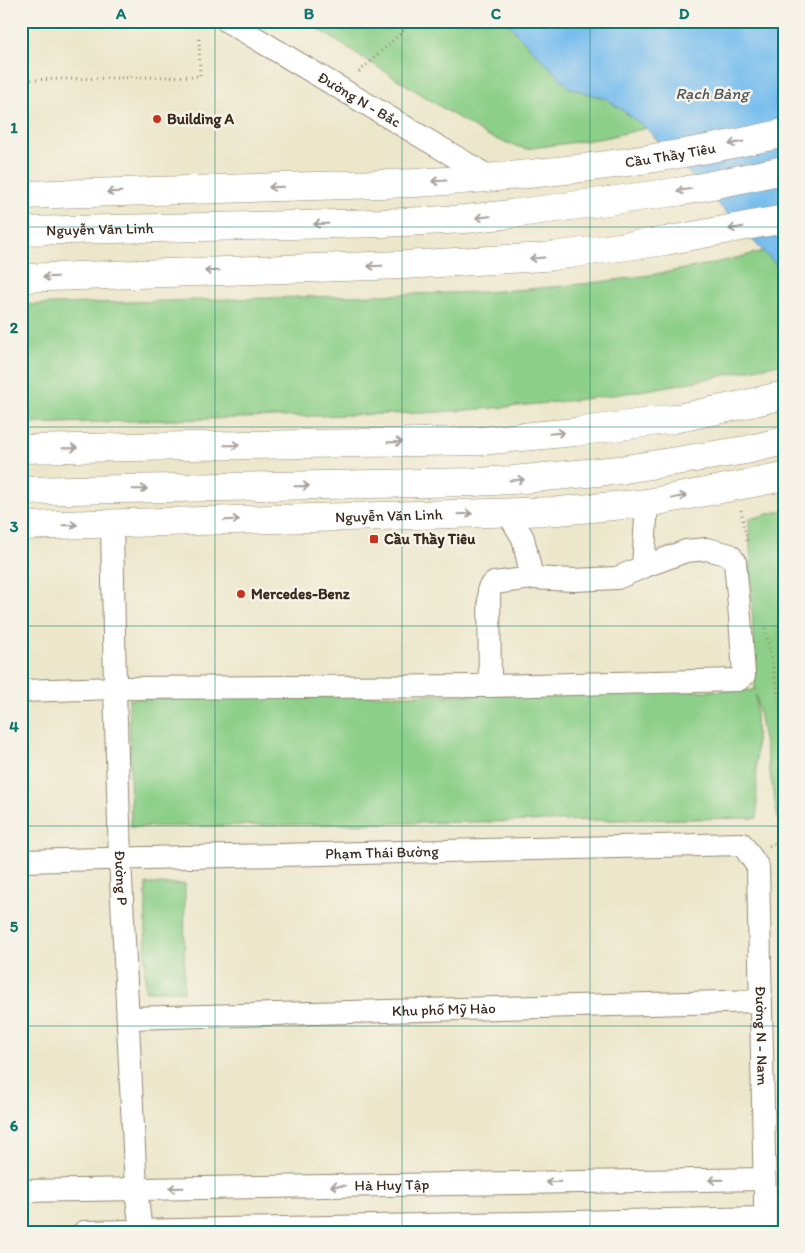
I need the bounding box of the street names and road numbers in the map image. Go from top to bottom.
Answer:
street label: Đường N - Bắc [315,68,404,131]
street label: Cầu Thầy Tiêu [624,139,717,171]
street label: Nguyễn Văn Linh [46,219,154,239]
street label: Nguyễn Văn Linh [335,505,443,526]
street label: Phạm Thái Bường [325,842,439,863]
street label: Đường P [111,850,131,906]
street label: Đường N - Nam [752,986,772,1086]
street label: Khu phố Mỹ Hào [392,999,496,1020]
street label: Hà Huy Tập [354,1175,430,1195]

